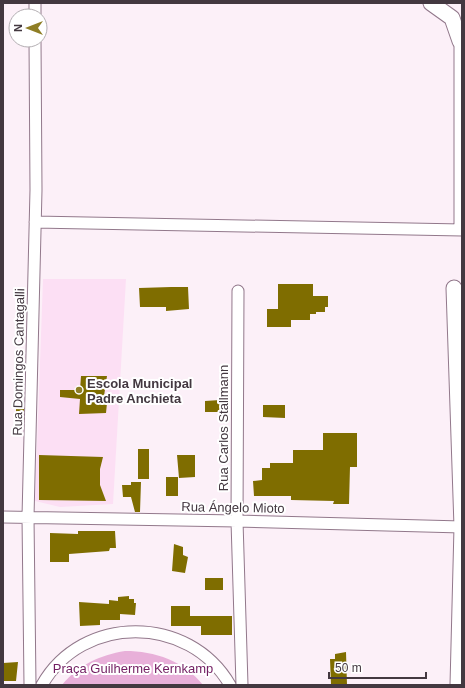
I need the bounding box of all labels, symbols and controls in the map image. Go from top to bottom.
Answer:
north arrow [8,8,48,48]
text: N [12,24,24,32]
street label: Rua Domingos Cantagalli [10,288,27,436]
street label: Rua Carlos Stallmann [216,365,231,491]
place label: Escola Municipal Padre Anchieta [87,376,192,406]
marker: Escola Municipal Padre Anchieta [74,385,84,395]
street label: Rua Ángelo Mioto [181,499,285,516]
scale bar [329,654,426,680]
park label: Praça Guilherme Kernkamp [53,661,213,676]
text: 50 m [335,661,362,675]

